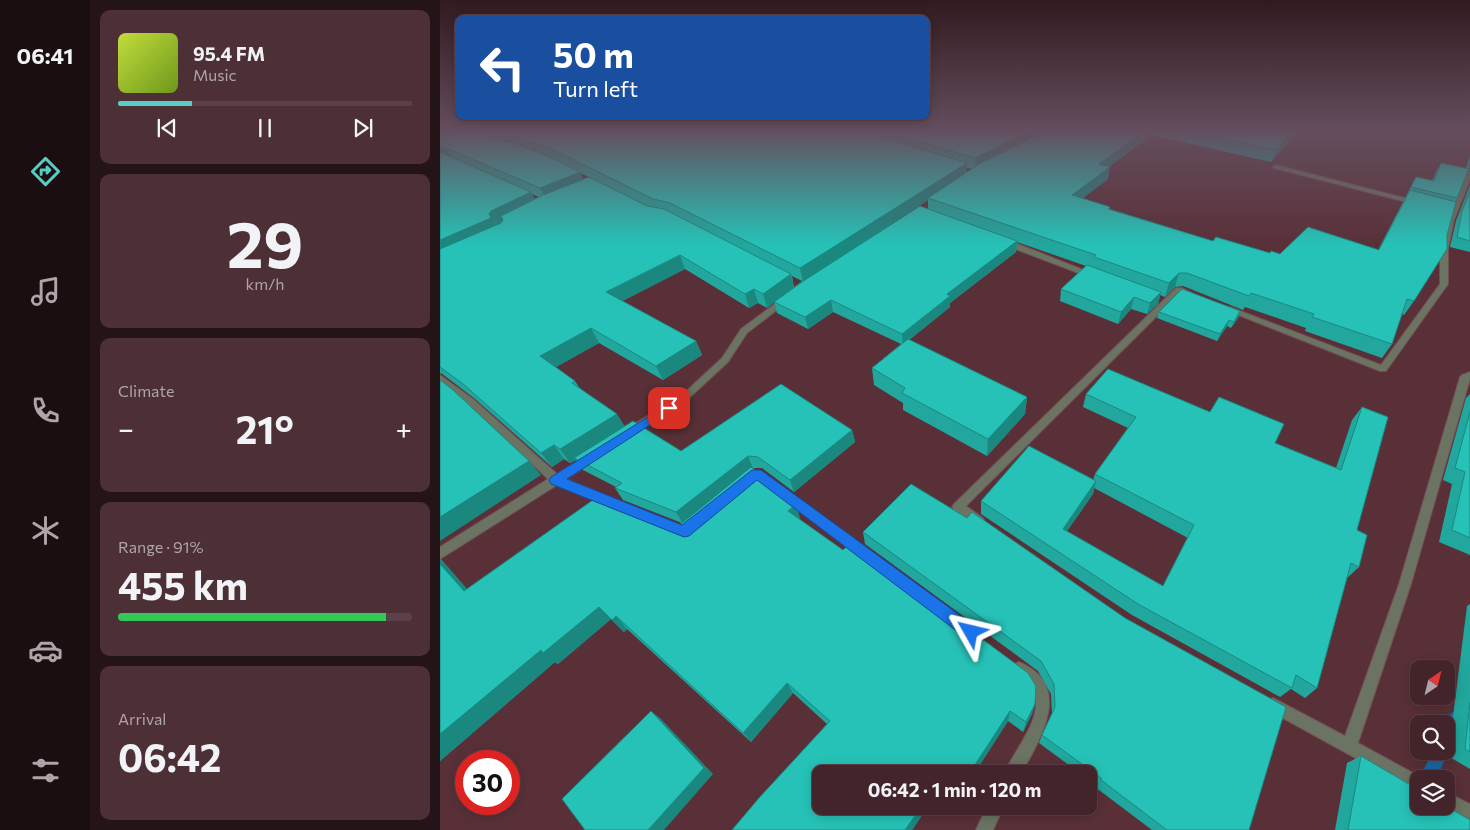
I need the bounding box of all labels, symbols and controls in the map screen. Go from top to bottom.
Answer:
text: 50 m [553,32,634,75]
icon: left [470,35,535,100]
text: 06:41 [17,42,73,69]
text: 95.4 FM [193,42,265,65]
text: Music [193,65,237,84]
text: Turn left [553,75,638,102]
icon: previous [153,114,181,142]
icon: pause [251,114,279,142]
icon: next [349,114,377,142]
icon: directions [28,154,63,189]
text: 29 [227,202,303,281]
icon: music [28,274,63,309]
text: km/h [246,274,284,293]
text: Climate [118,381,174,400]
pin [648,387,690,429]
icon: phone [28,393,63,428]
icon: arrive [655,394,683,422]
text: 21° [236,405,294,452]
text: − [118,411,134,445]
text: + [396,411,412,445]
icon: climate [28,513,63,548]
text: Range · 91% [118,537,204,556]
text: 455 km [118,561,248,608]
position arrow [944,605,996,657]
icon: car [28,633,63,668]
north arrow [1410,660,1455,705]
map controls [1410,660,1455,815]
text: Arrival [118,709,166,728]
button: search [1410,715,1455,760]
text: 06:42 [118,733,221,780]
speed limit sign: 30 [455,750,520,815]
icon: filters [28,753,63,788]
button: layers [1410,770,1455,815]
text: 06:42 · 1 min · 120 m [868,778,1041,801]

